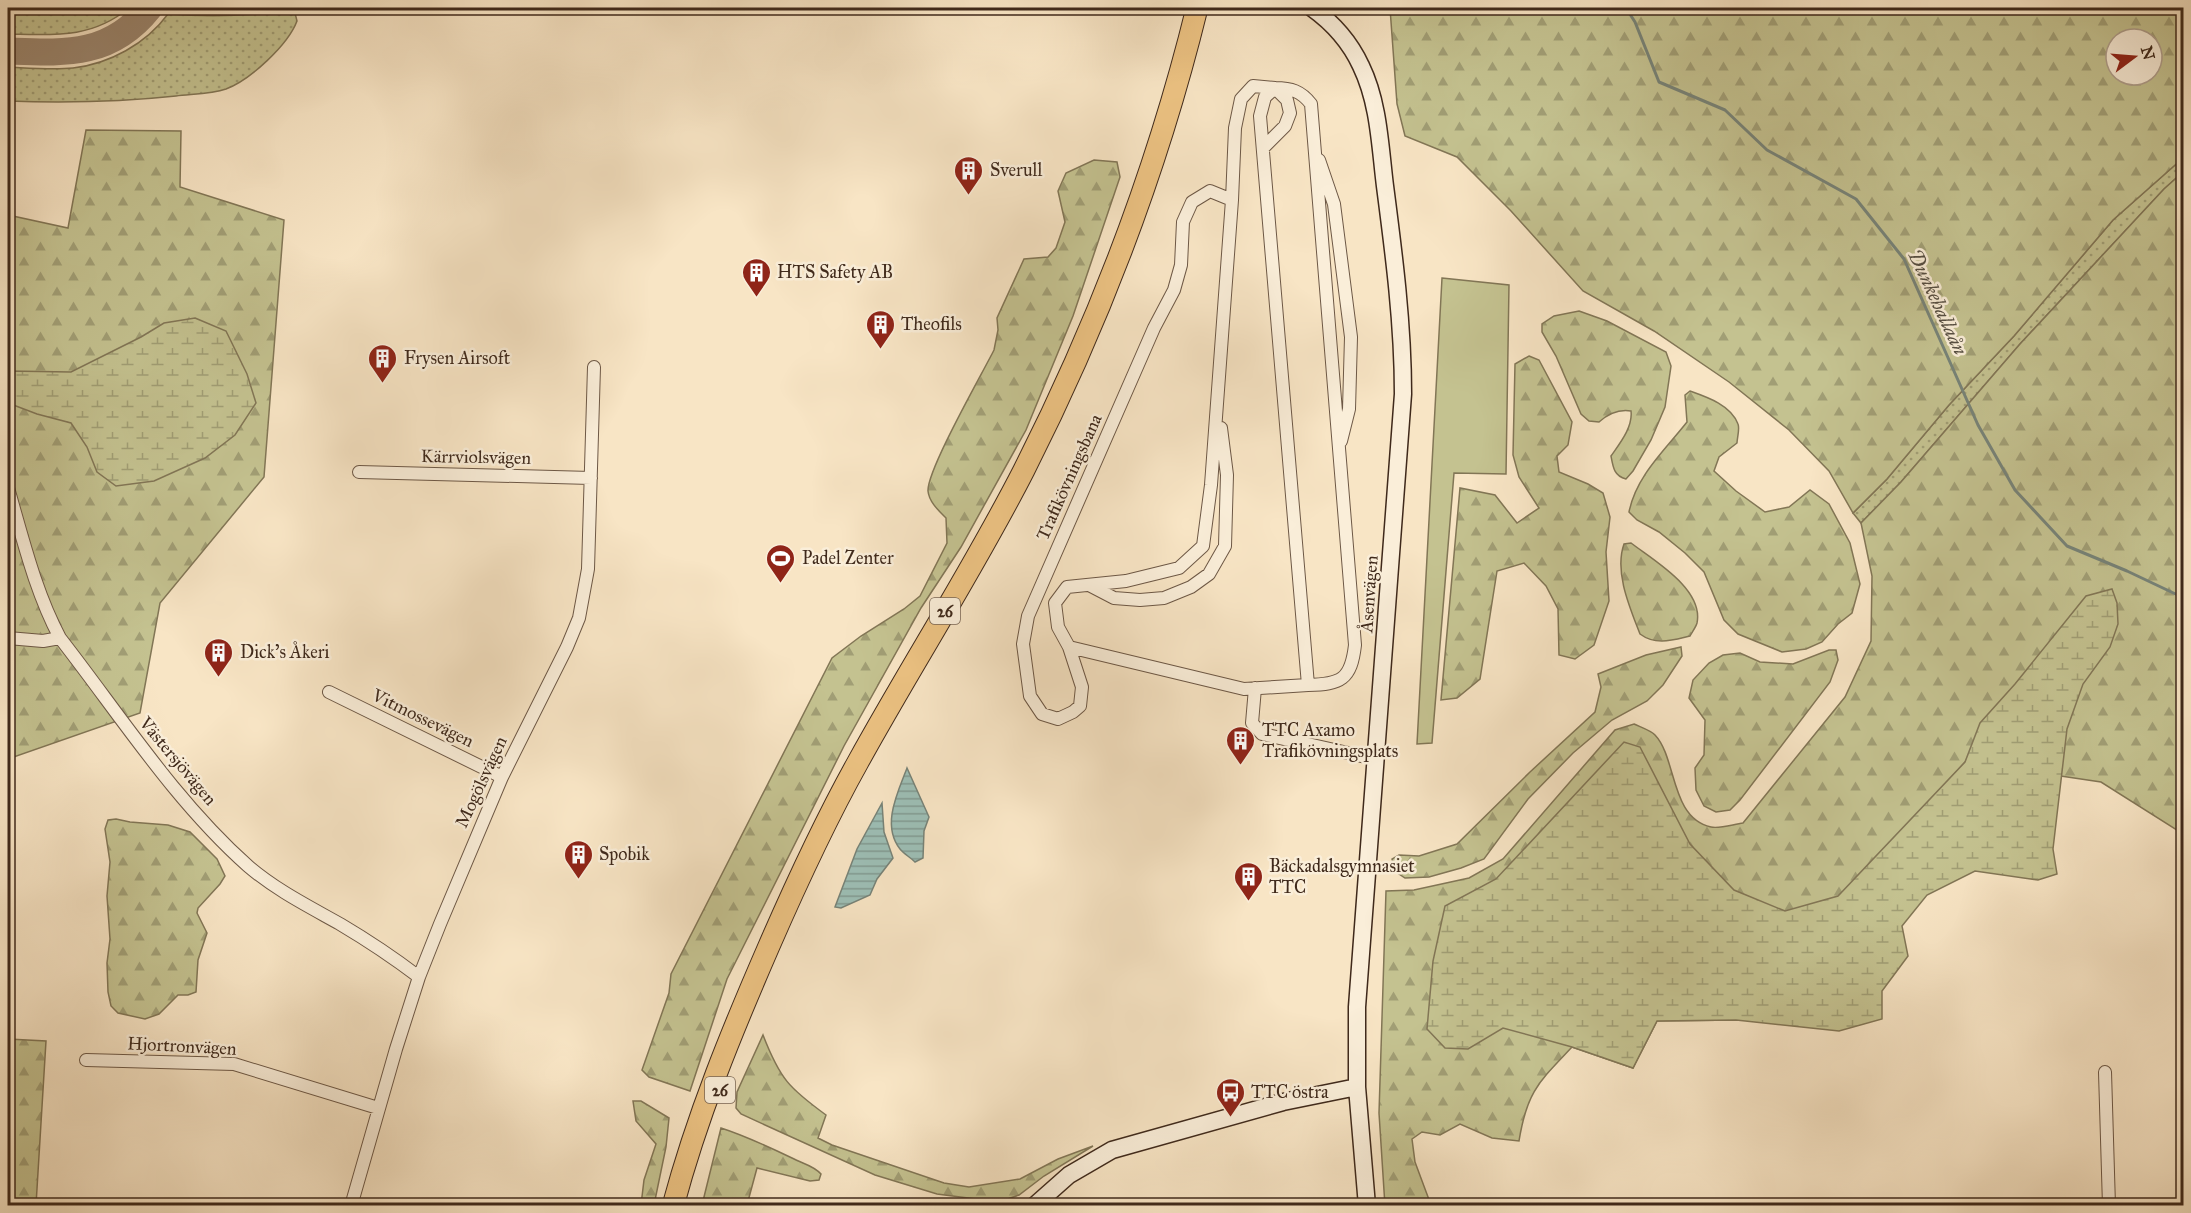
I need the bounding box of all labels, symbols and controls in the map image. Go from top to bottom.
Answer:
north arrow [2104,27,2164,87]
text: N [2137,44,2159,63]
building icon: Sverull [953,154,985,196]
place label: Sverull [990,159,1042,181]
water label: Dunkehallaån [1903,245,1973,359]
building icon: HTS Safety AB [740,256,772,298]
place label: HTS Safety AB [777,261,893,283]
building icon: Theofils [864,308,896,350]
place label: Theofils [901,313,962,335]
building icon: Frysen Airsoft [367,342,399,384]
place label: Frysen Airsoft [404,347,511,369]
street label: Trafikövningsbana [1031,410,1108,544]
street label: Kärrviolsvägen [421,445,531,470]
sports icon: Padel Zenter [765,542,797,584]
place label: Padel Zenter [802,547,894,569]
street label: Åsenvägen [1355,554,1384,634]
road number: 26 [930,598,960,624]
building icon: Dick's Åkeri [203,636,235,678]
place label: Dick's Åkeri [240,641,329,663]
street label: Vitmossevägen [367,683,478,753]
street label: Västersjövägen [133,711,222,811]
place label: TTC Axamo Trafikövningsplats [1262,719,1398,763]
building icon: TTC Axamo Trafikövningsplats [1225,724,1257,766]
street label: Mogölsvägen [450,733,513,832]
building icon: Spobik [562,838,594,880]
place label: Spobik [599,843,650,865]
place label: Bäckadalsgymnasiet TTC [1269,855,1415,898]
building icon: Bäckadalsgymnasiet TTC [1232,860,1264,902]
street label: Hjortronvägen [127,1032,237,1061]
bus stop icon: TTC östra [1214,1076,1246,1118]
road number: 26 [705,1077,735,1103]
place label: TTC östra [1251,1081,1329,1103]

